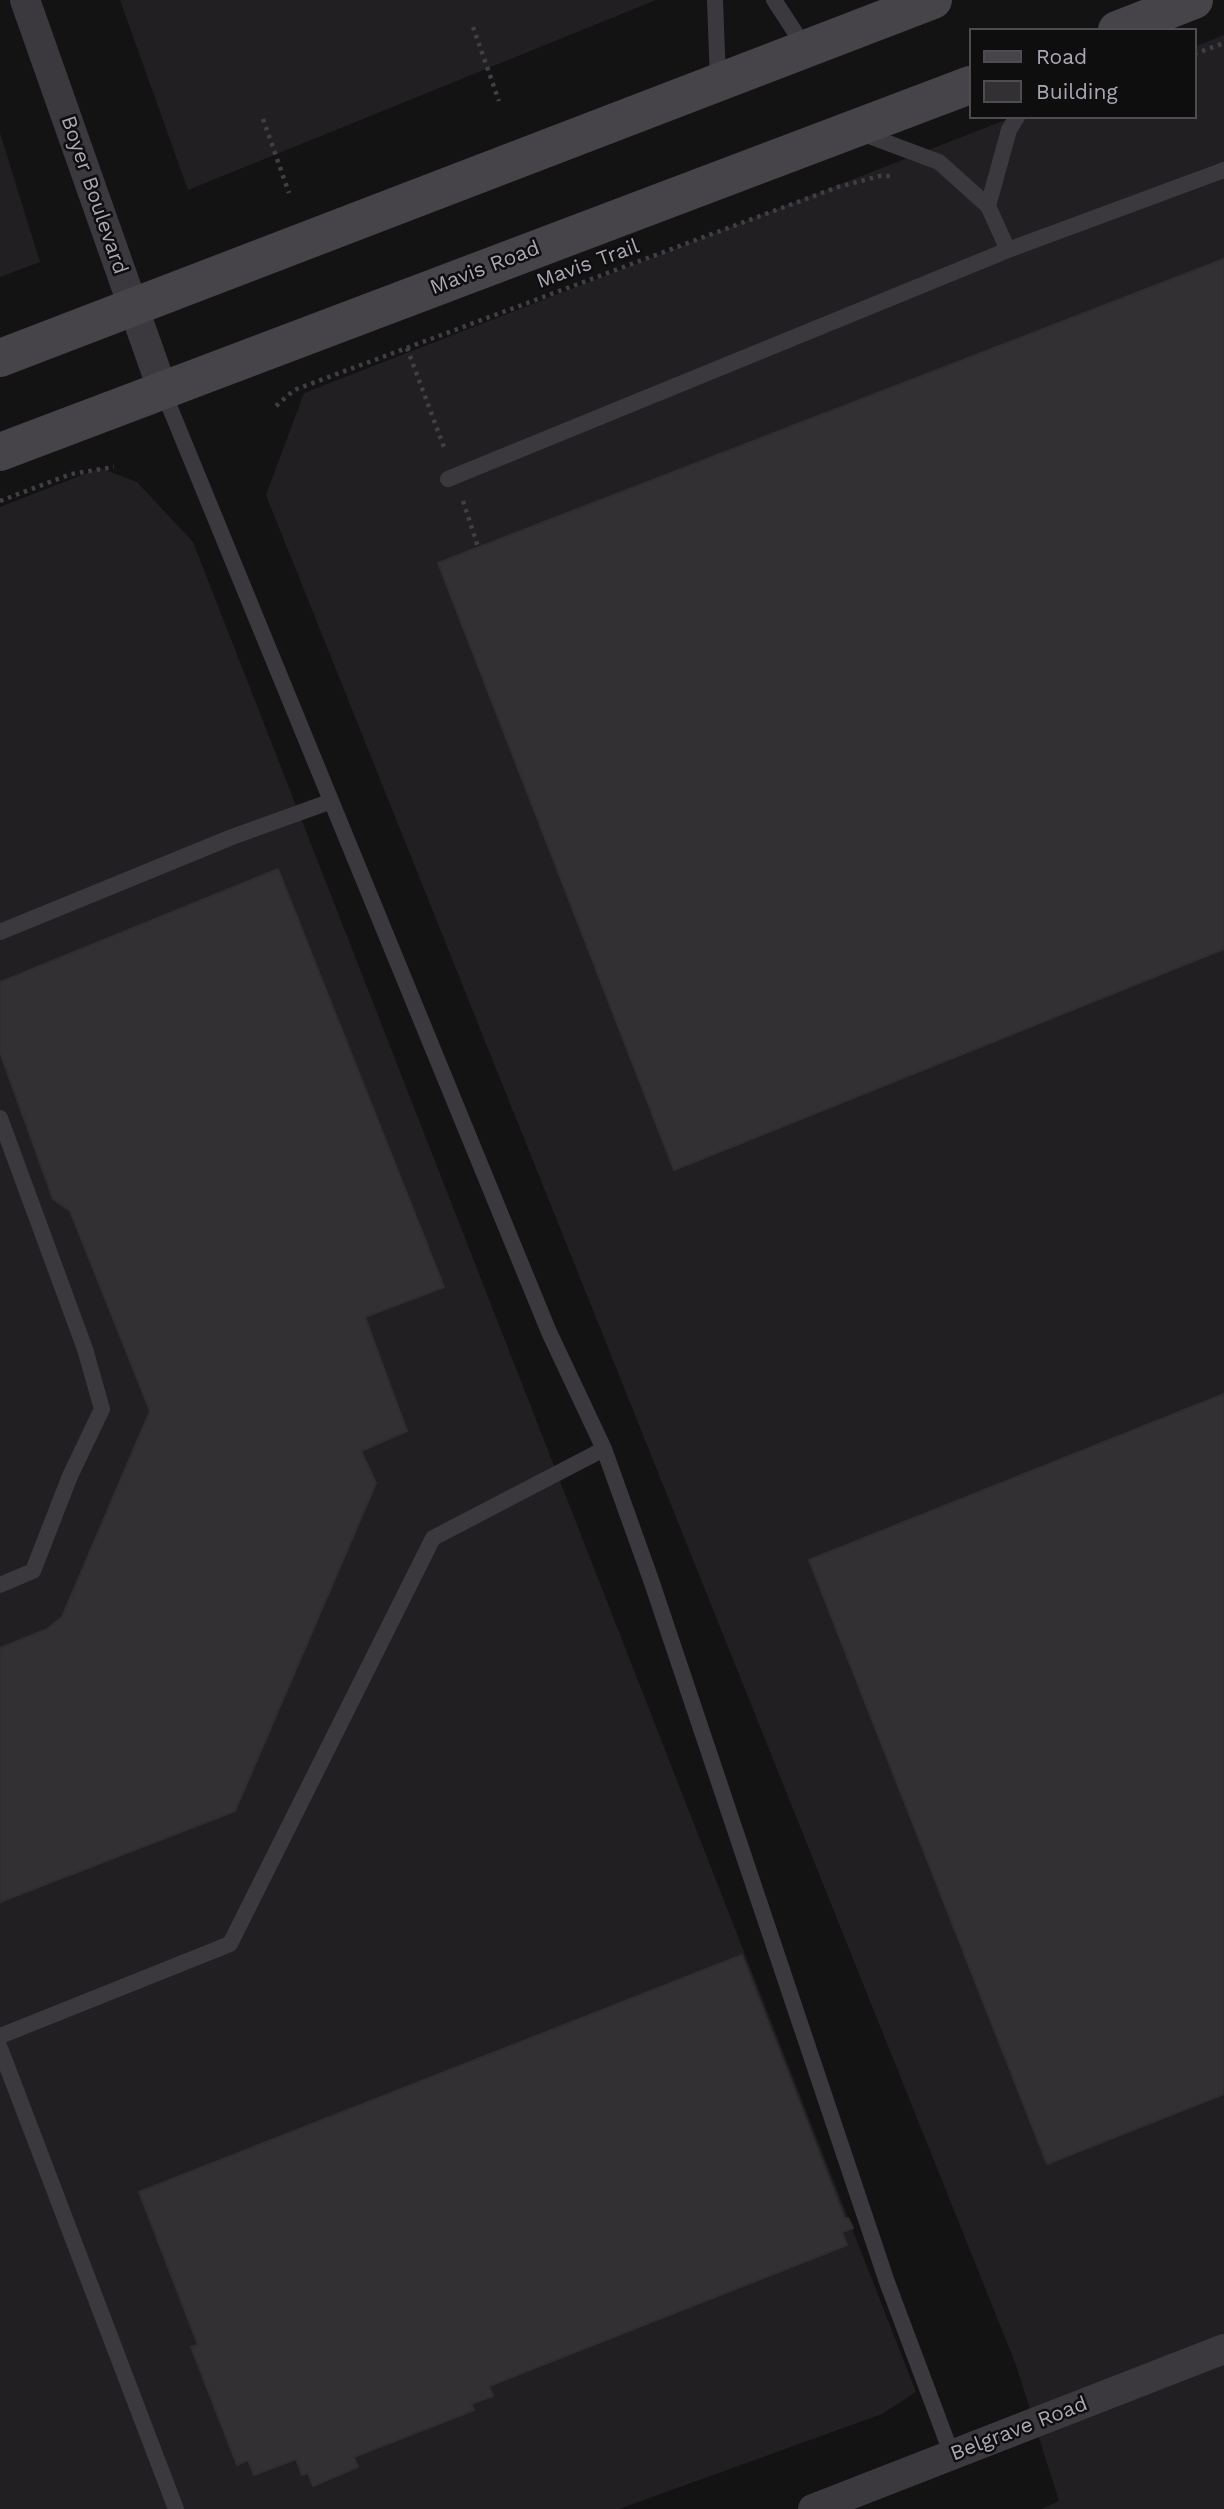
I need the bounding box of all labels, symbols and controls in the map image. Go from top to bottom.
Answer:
legend [968,28,1196,119]
text: Road [1036,44,1087,69]
text: Building [1036,79,1118,104]
street label: Boyer Boulevard [55,112,133,278]
street label: Mavis Trail [533,234,643,294]
street label: Mavis Road [427,236,543,300]
street label: Belgrave Road [947,2391,1091,2467]

